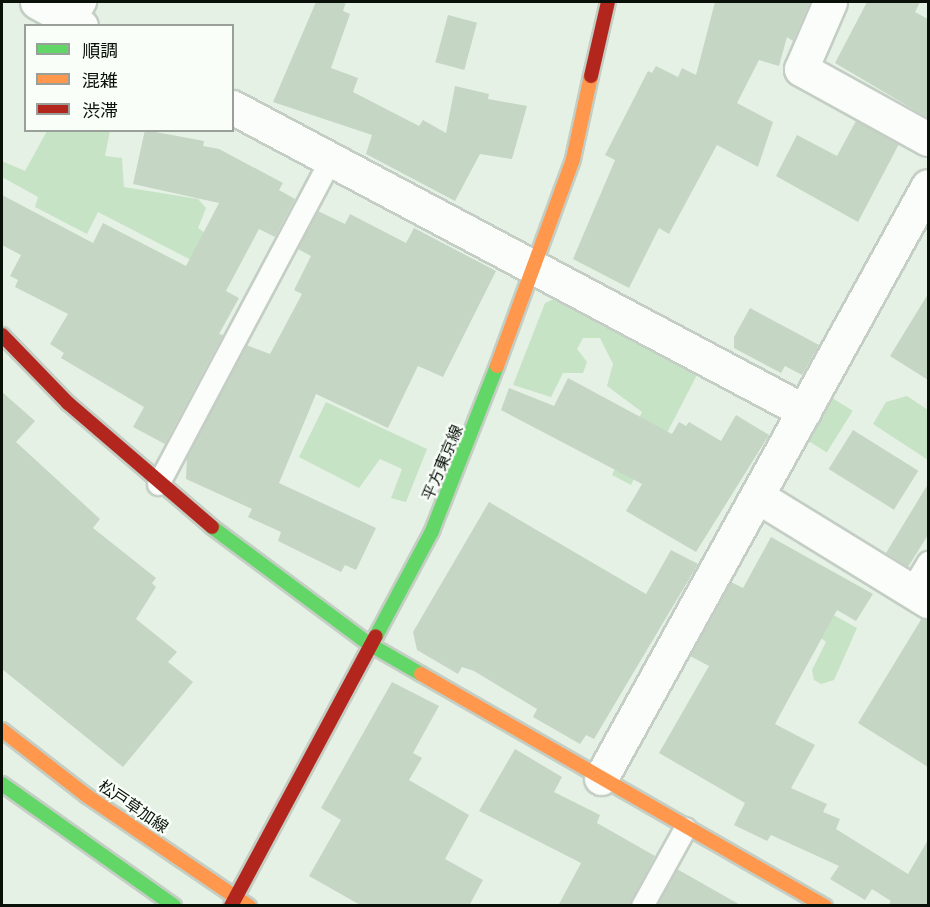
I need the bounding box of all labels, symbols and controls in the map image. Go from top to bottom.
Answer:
legend [24,24,234,132]
text: 順調 [82,40,118,62]
text: 混雑 [82,70,118,92]
text: 渋滞 [82,100,118,122]
street label: 平方東京線 [419,422,467,504]
street label: 松戸草加線 [94,777,172,837]

